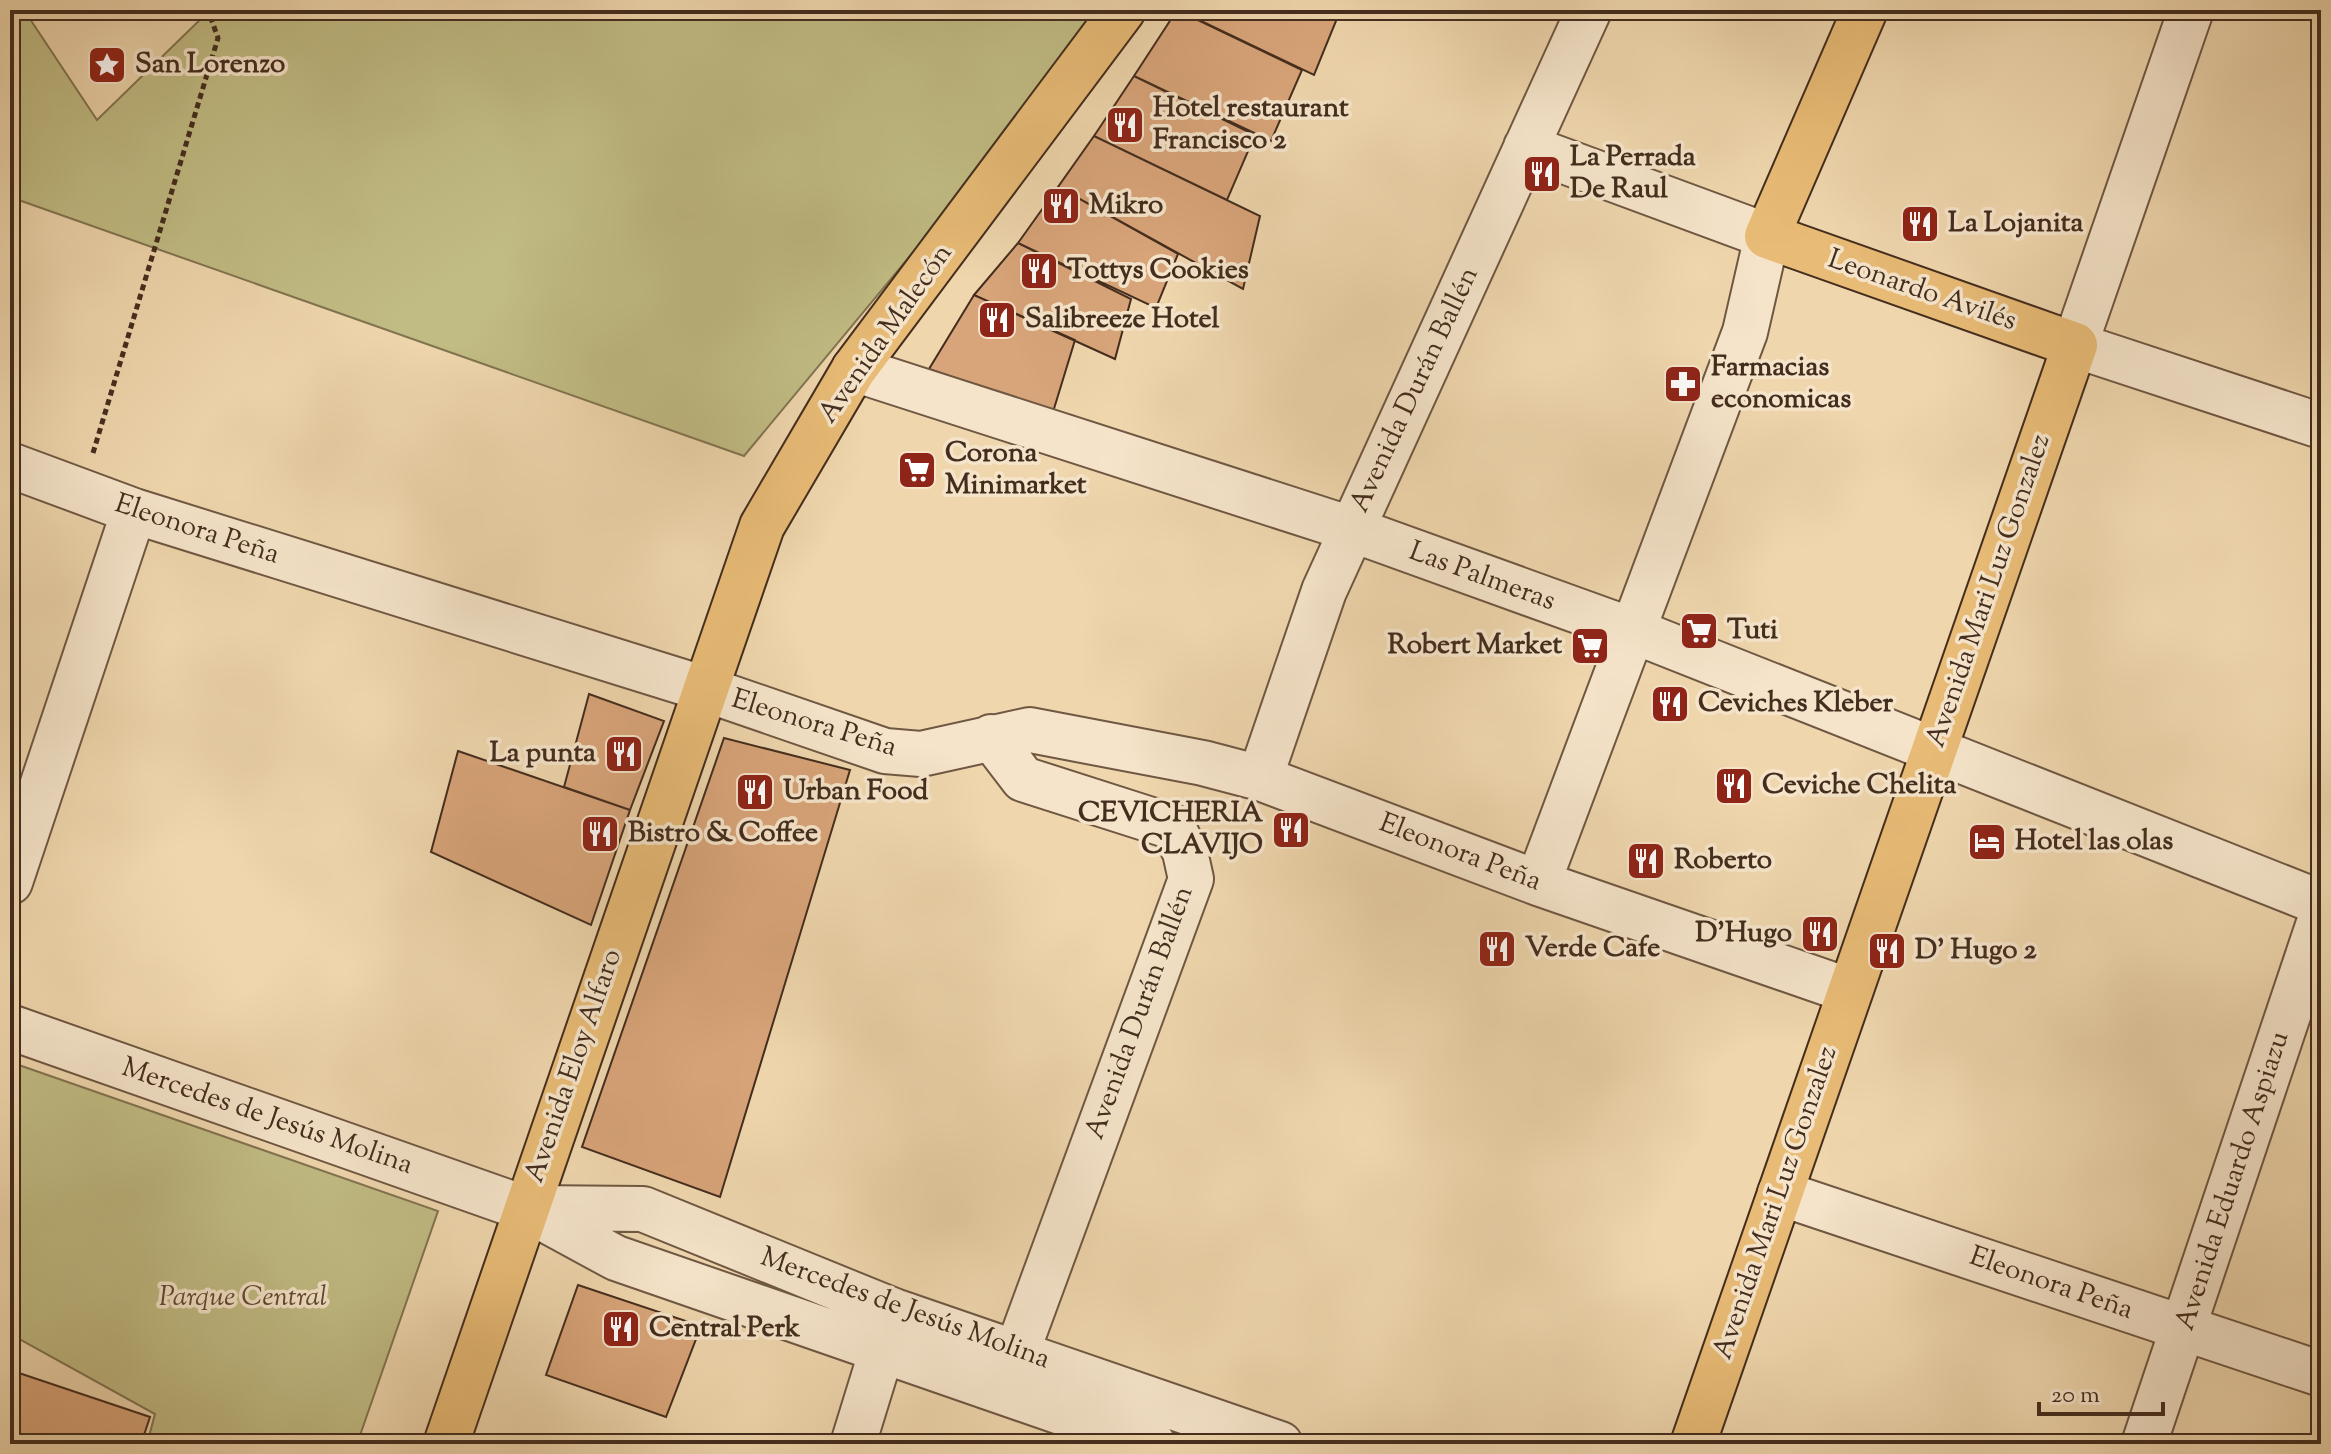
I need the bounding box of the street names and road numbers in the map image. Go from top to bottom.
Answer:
street label: Avenida Malecón [809,236,963,432]
street label: Leonardo Avilés [1822,240,2022,342]
street label: Avenida Durán Ballén [1340,261,1490,519]
street label: Avenida Mari Luz Gonzalez [1917,429,2061,753]
street label: Eleonora Peña [110,485,285,575]
street label: Las Palmeras [1403,532,1561,622]
street label: Eleonora Peña [726,680,902,768]
street label: Eleonora Peña [1373,804,1547,902]
street label: Avenida Durán Ballén [1076,881,1204,1145]
street label: Avenida Eloy Alfaro [515,944,633,1188]
street label: Avenida Eduardo Aspiazu [2166,1026,2300,1336]
street label: Avenida Mari Luz Gonzalez [1704,1041,1848,1365]
street label: Mercedes de Jesús Molina [116,1048,418,1186]
street label: Eleonora Peña [1964,1237,2138,1331]
street label: Mercedes de Jesús Molina [755,1238,1056,1380]

